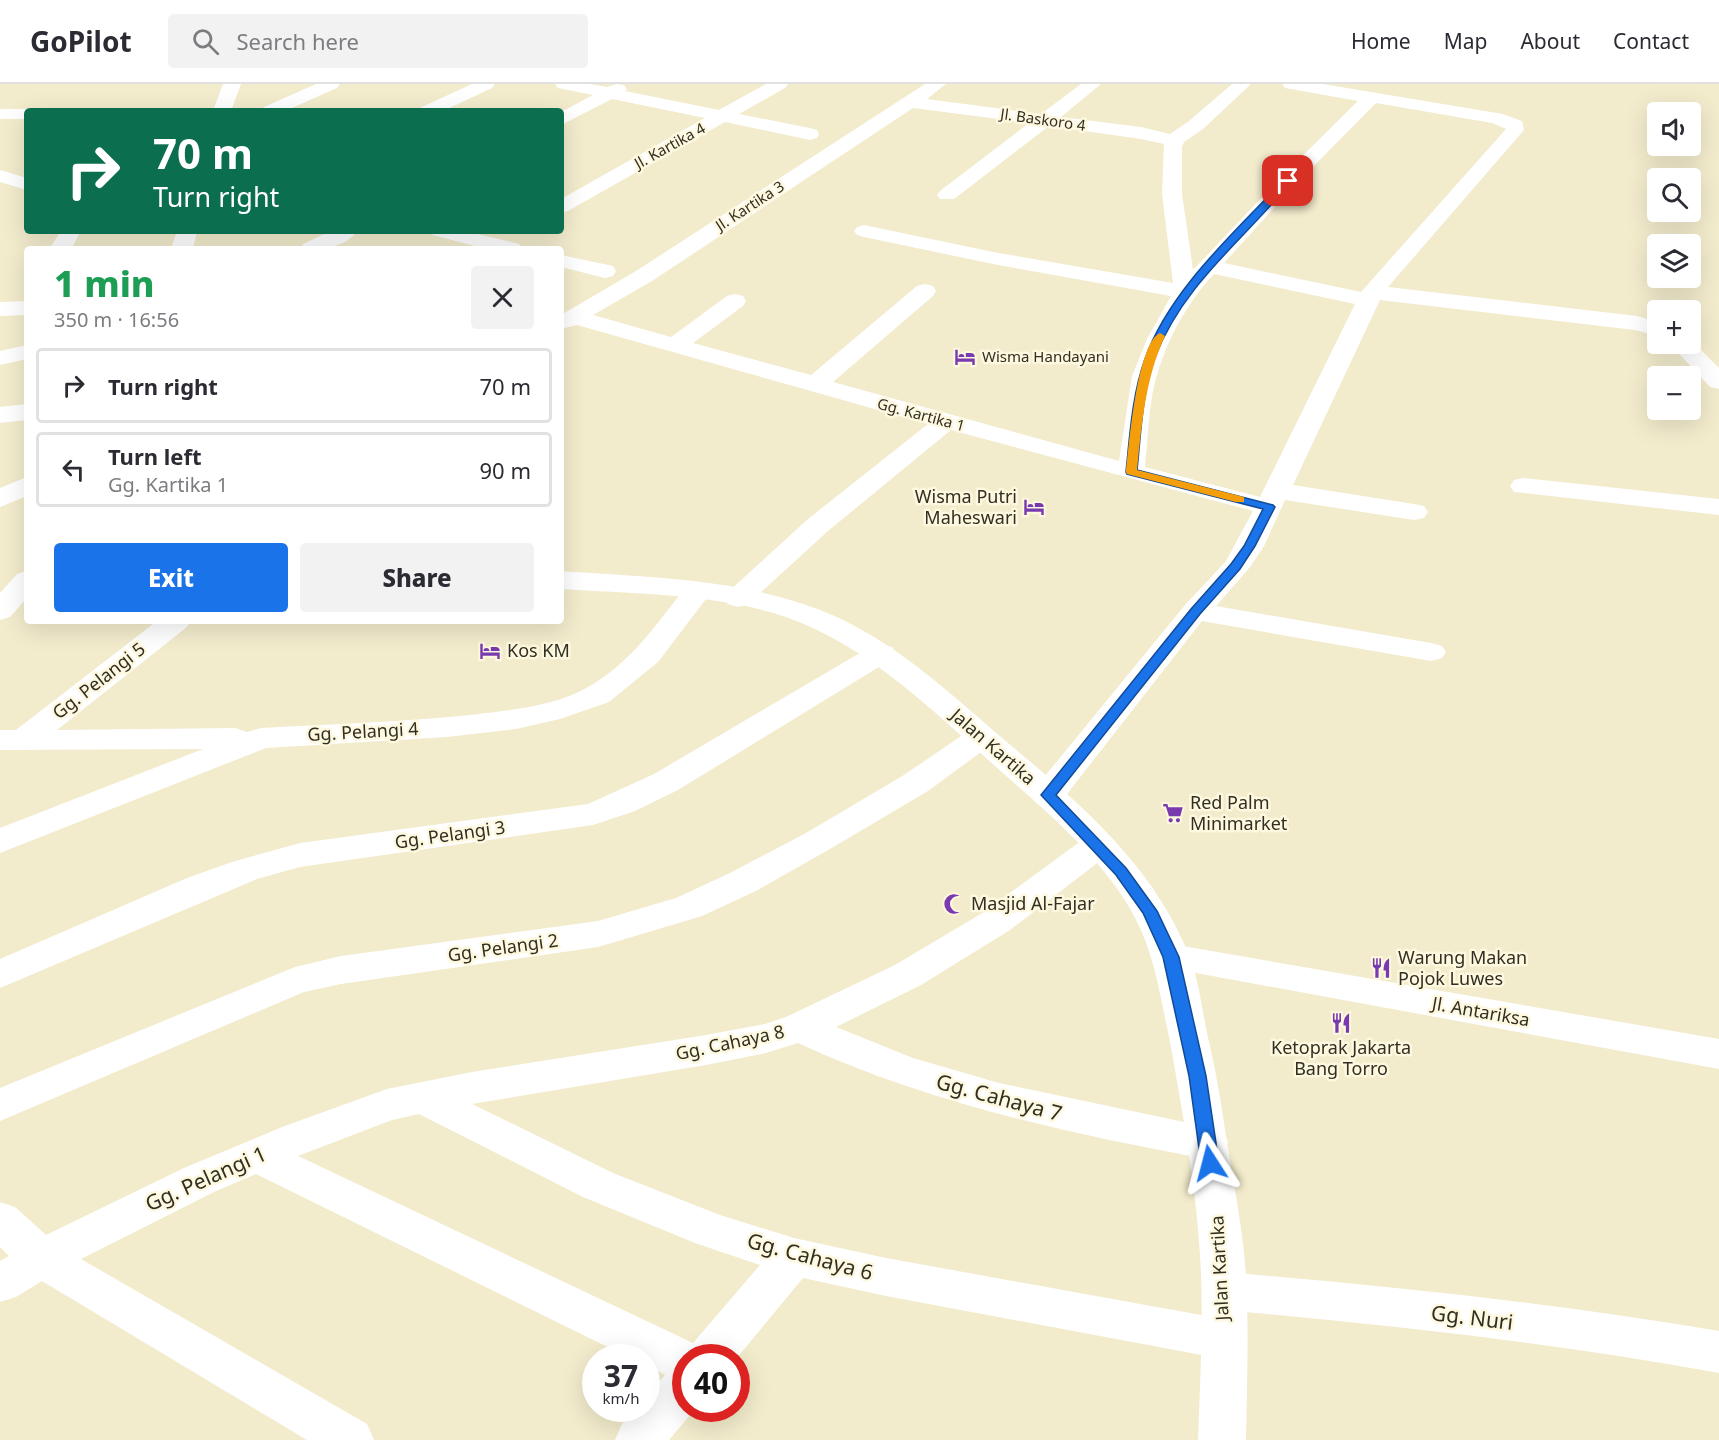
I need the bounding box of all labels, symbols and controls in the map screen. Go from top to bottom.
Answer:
search box [168,14,588,68]
text: GoPilot [30,22,132,60]
icon: search [189,25,222,58]
text: Search here [237,26,359,56]
text: Home [1351,27,1411,55]
text: Map [1444,27,1487,55]
text: About [1520,27,1580,55]
text: Contact [1613,27,1689,55]
map controls [1647,102,1701,420]
button: sound [1647,102,1701,156]
street label: Jl. Baskoro 4 [997,103,1087,135]
street label: Jl. Kartika 4 [629,117,709,174]
text: 70 m [153,124,253,181]
icon: right [54,132,132,210]
pin [1262,155,1313,206]
icon: arrive [1271,164,1304,197]
button: search [1647,168,1701,222]
street label: Jl. Kartika 3 [710,176,788,236]
text: Turn right [153,178,279,215]
button: layers [1647,234,1701,288]
text: 1 min [54,259,155,308]
button: close [471,266,534,329]
button: + [1647,300,1701,354]
text: 350 m · 16:56 [54,306,179,333]
hotel icon: Wisma Handayani [953,345,977,369]
place label: Wisma Handayani [982,346,1109,366]
button: − [1647,366,1701,420]
icon: right [57,369,90,402]
text: Turn right [108,371,218,401]
text: 70 m [480,371,531,401]
street label: Gg. Kartika 1 [875,393,967,435]
text: Turn left [108,441,202,471]
icon: left [57,453,90,486]
text: 90 m [480,455,531,485]
text: Gg. Kartika 1 [108,471,228,498]
place label: Wisma Putri Maheswari [915,484,1017,529]
hotel icon: Wisma Putri Maheswari [1022,495,1046,519]
button: Exit [54,543,288,612]
button: Share [300,543,534,612]
street label: Gg. Pelangi 5 [47,637,150,724]
place label: Kos KM [507,638,570,662]
hotel icon: Kos KM [478,639,502,663]
street label: Jalan Kartika [945,701,1041,790]
street label: Gg. Pelangi 4 [307,716,419,746]
place label: Red Palm Minimarket [1190,790,1288,835]
supermarket icon: Red Palm Minimarket [1161,801,1185,825]
street label: Gg. Pelangi 3 [393,814,507,854]
place label: Masjid Al-Fajar [971,891,1095,915]
mosque icon: Masjid Al-Fajar [942,892,966,916]
street label: Gg. Pelangi 2 [446,927,560,967]
place label: Warung Makan Pojok Luwes [1398,945,1527,990]
restaurant icon: Warung Makan Pojok Luwes [1369,956,1393,980]
street label: Jl. Antariksa [1429,990,1532,1031]
restaurant icon: Ketoprak Jakarta Bang Torro [1329,1011,1353,1035]
street label: Gg. Cahaya 8 [673,1019,786,1065]
place label: Ketoprak Jakarta Bang Torro [1271,1035,1411,1080]
street label: Gg. Cahaya 7 [933,1067,1065,1127]
position arrow [1178,1131,1242,1195]
street label: Gg. Pelangi 1 [141,1139,271,1217]
street label: Jalan Kartika [1204,1215,1234,1323]
street label: Gg. Cahaya 6 [744,1226,876,1286]
street label: Gg. Nuri [1430,1298,1515,1336]
speed limit sign: 40 [672,1344,750,1422]
text: 37 [604,1355,638,1396]
text: km/h [603,1388,639,1408]

